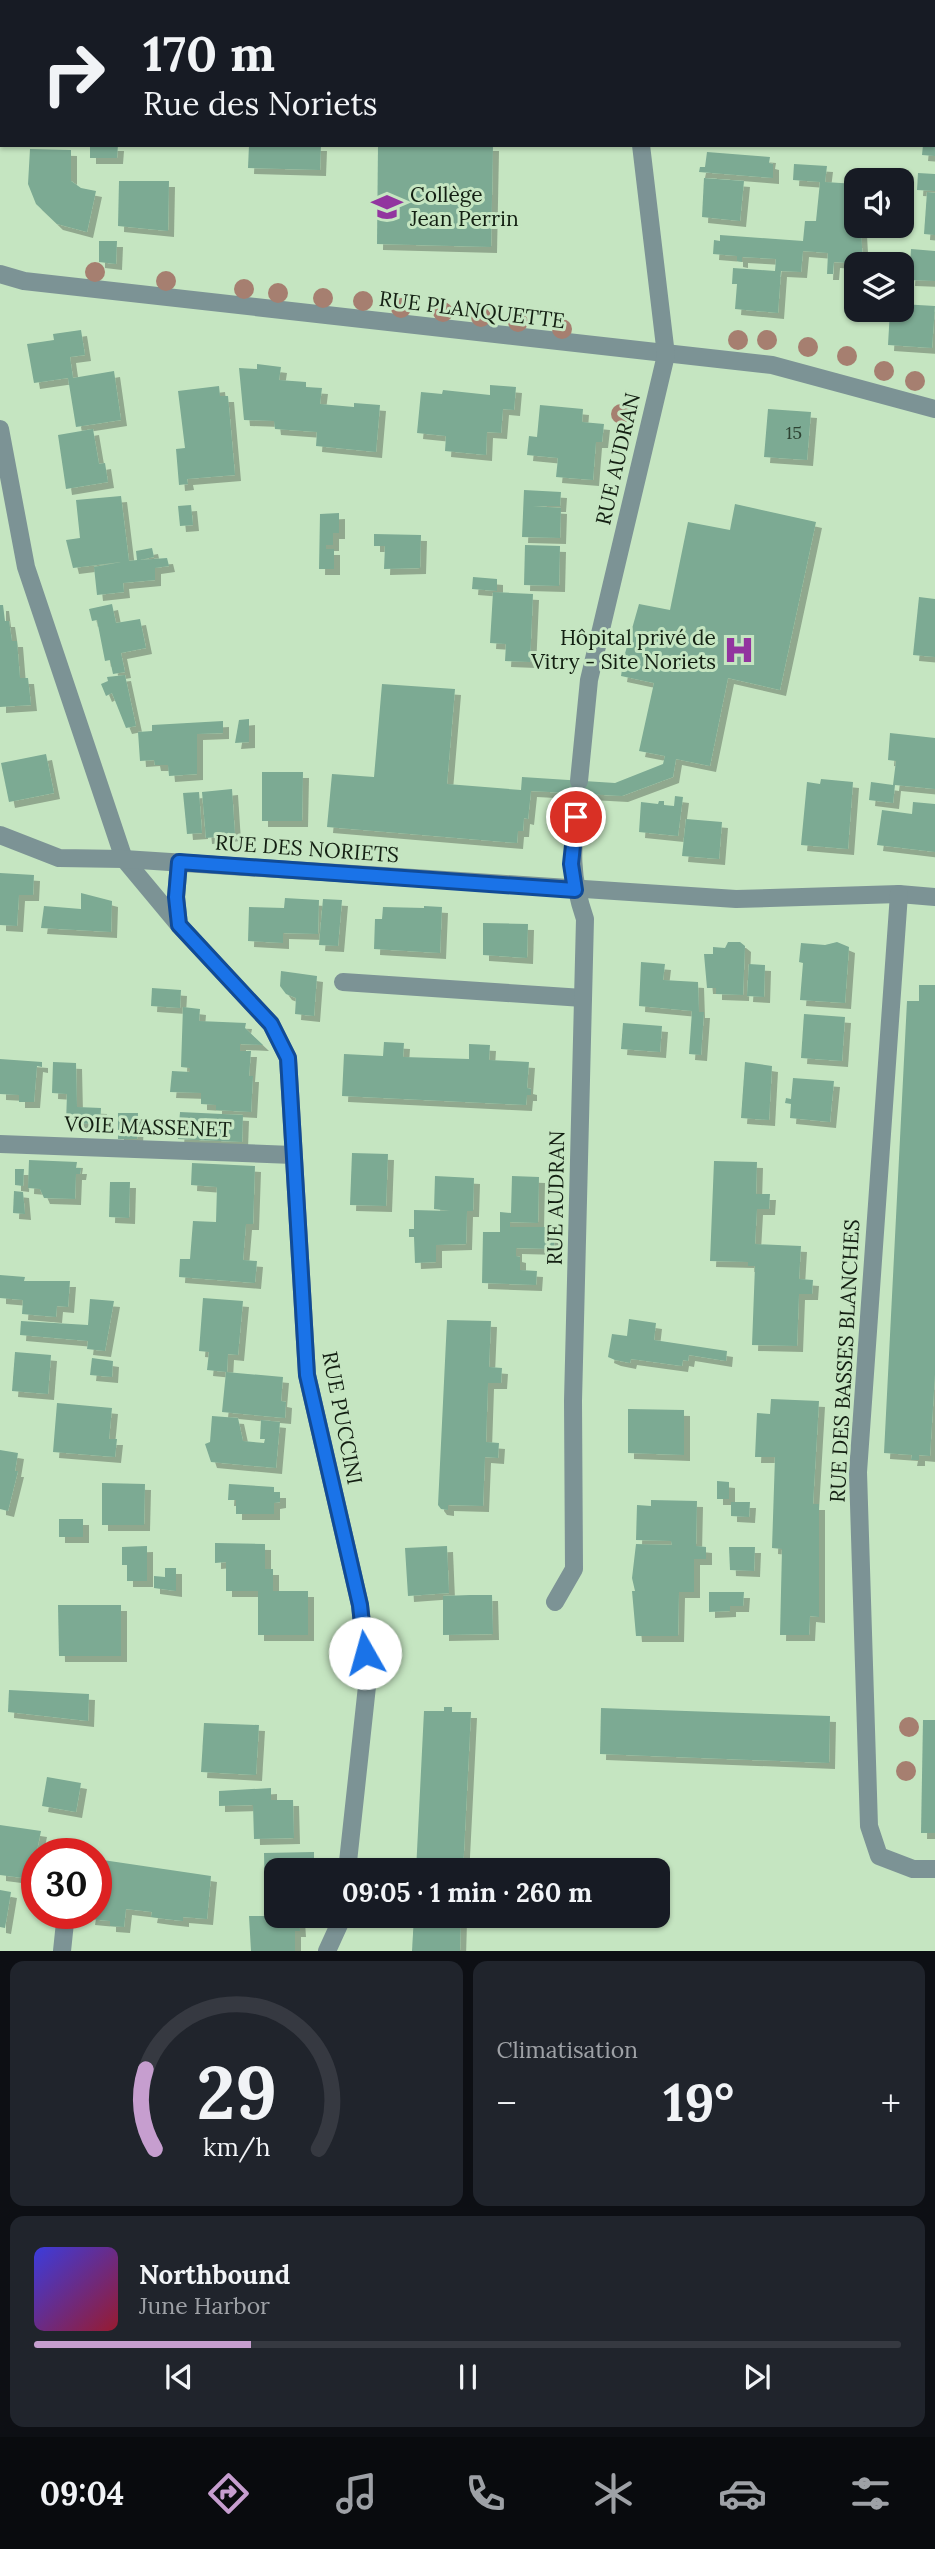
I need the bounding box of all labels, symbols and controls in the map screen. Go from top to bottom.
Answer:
text: 170 m [143,22,275,84]
icon: right [28,28,119,119]
text: Rue des Noriets [143,83,378,124]
map controls [844,168,914,322]
button: sound [844,168,914,238]
place label: Collège Jean Perrin [409,181,519,232]
school or university icon: Collège Jean Perrin [370,190,404,224]
button: layers [844,252,914,322]
street label: RUE PLANQUETTE [378,285,567,334]
street label: RUE AUDRAN [589,390,646,528]
house number: 15 [786,421,802,444]
place label: Hôpital privé de Vitry - Site Noriets [530,624,716,675]
hospital icon: Hôpital privé de Vitry - Site Noriets [722,633,756,667]
pin [546,787,606,847]
icon: arrive [557,798,595,836]
street label: RUE DES NORIETS [214,829,400,868]
street label: VOIE MASSENET [63,1110,232,1143]
street label: RUE AUDRAN [541,1130,570,1266]
street label: RUE DES BASSES BLANCHES [824,1219,865,1503]
street label: RUE PUCCINI [316,1349,369,1487]
position arrow [328,1616,402,1690]
speed limit sign: 30 [21,1838,112,1929]
text: 09:05 · 1 min · 260 m [342,1876,592,1909]
text: Climatisation [497,2035,638,2064]
text: 29 [196,2047,277,2140]
text: 19° [663,2069,734,2135]
text: − [497,2079,517,2127]
text: + [881,2079,901,2127]
text: km/h [202,2131,270,2163]
text: Northbound [139,2258,290,2291]
text: June Harbor [139,2291,270,2320]
icon: previous [160,2358,198,2396]
icon: pause [449,2358,487,2396]
icon: next [738,2358,776,2396]
icon: directions [204,2469,253,2518]
icon: music [332,2469,381,2518]
icon: phone [461,2469,510,2518]
icon: climate [589,2469,638,2518]
icon: car [718,2469,767,2518]
icon: filters [846,2469,895,2518]
text: 09:04 [40,2473,124,2514]

